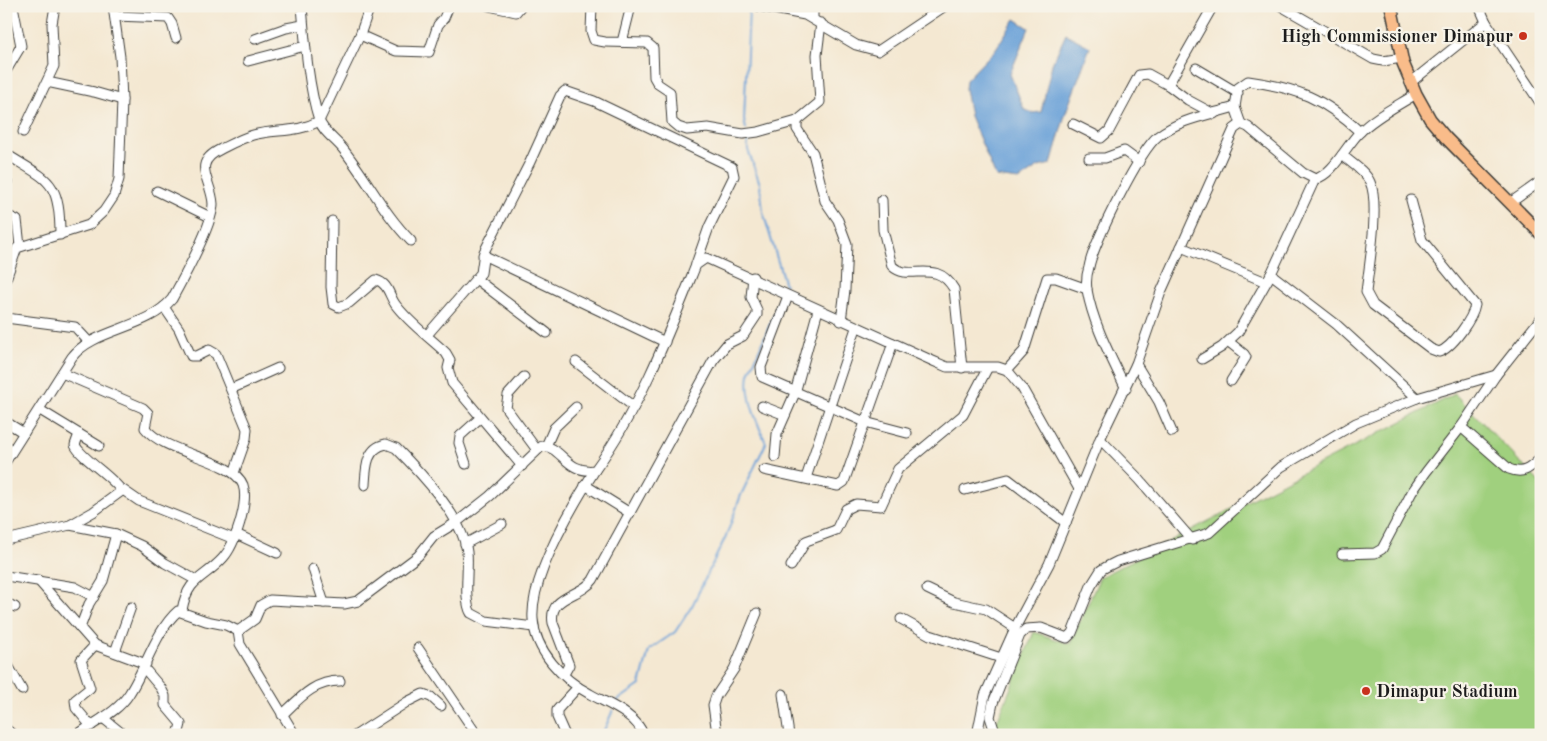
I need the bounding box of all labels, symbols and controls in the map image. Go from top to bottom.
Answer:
place label: High Commissioner Dimapur [1281,28,1513,46]
marker: High Commissioner Dimapur [1517,30,1529,42]
place label: Dimapur Stadium [1376,683,1518,701]
marker: Dimapur Stadium [1360,685,1372,697]

